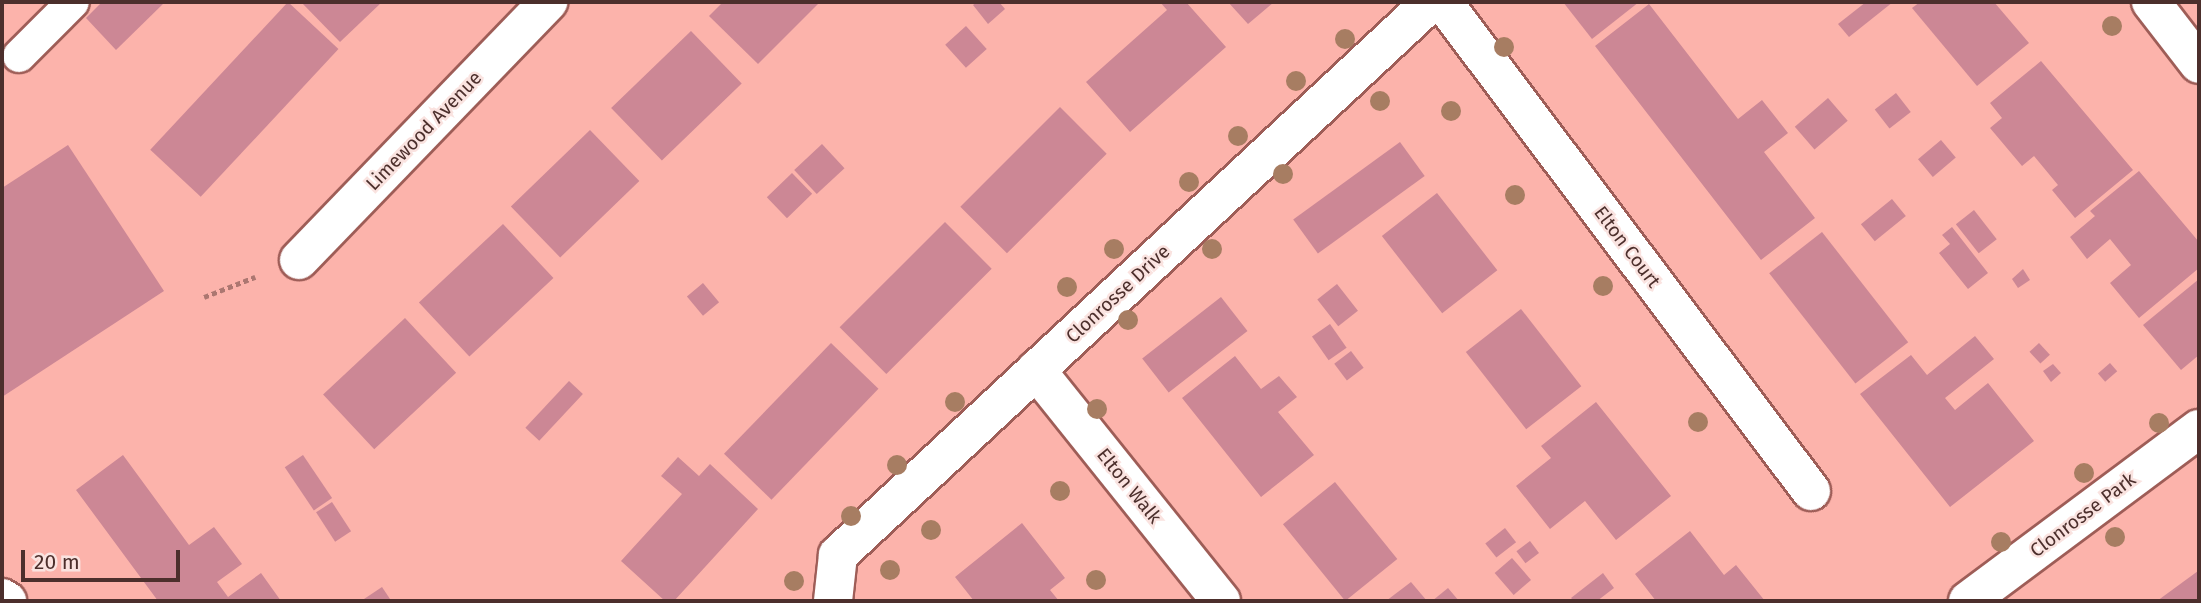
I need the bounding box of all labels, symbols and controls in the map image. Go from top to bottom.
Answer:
street label: Limewood Avenue [361,67,487,195]
street label: Elton Court [1589,202,1665,292]
street label: Clonrosse Drive [1061,240,1175,348]
street label: Elton Walk [1092,444,1166,528]
street label: Clonrosse Park [2026,468,2140,562]
scale bar [24,536,184,580]
text: 20 m [34,549,80,575]

